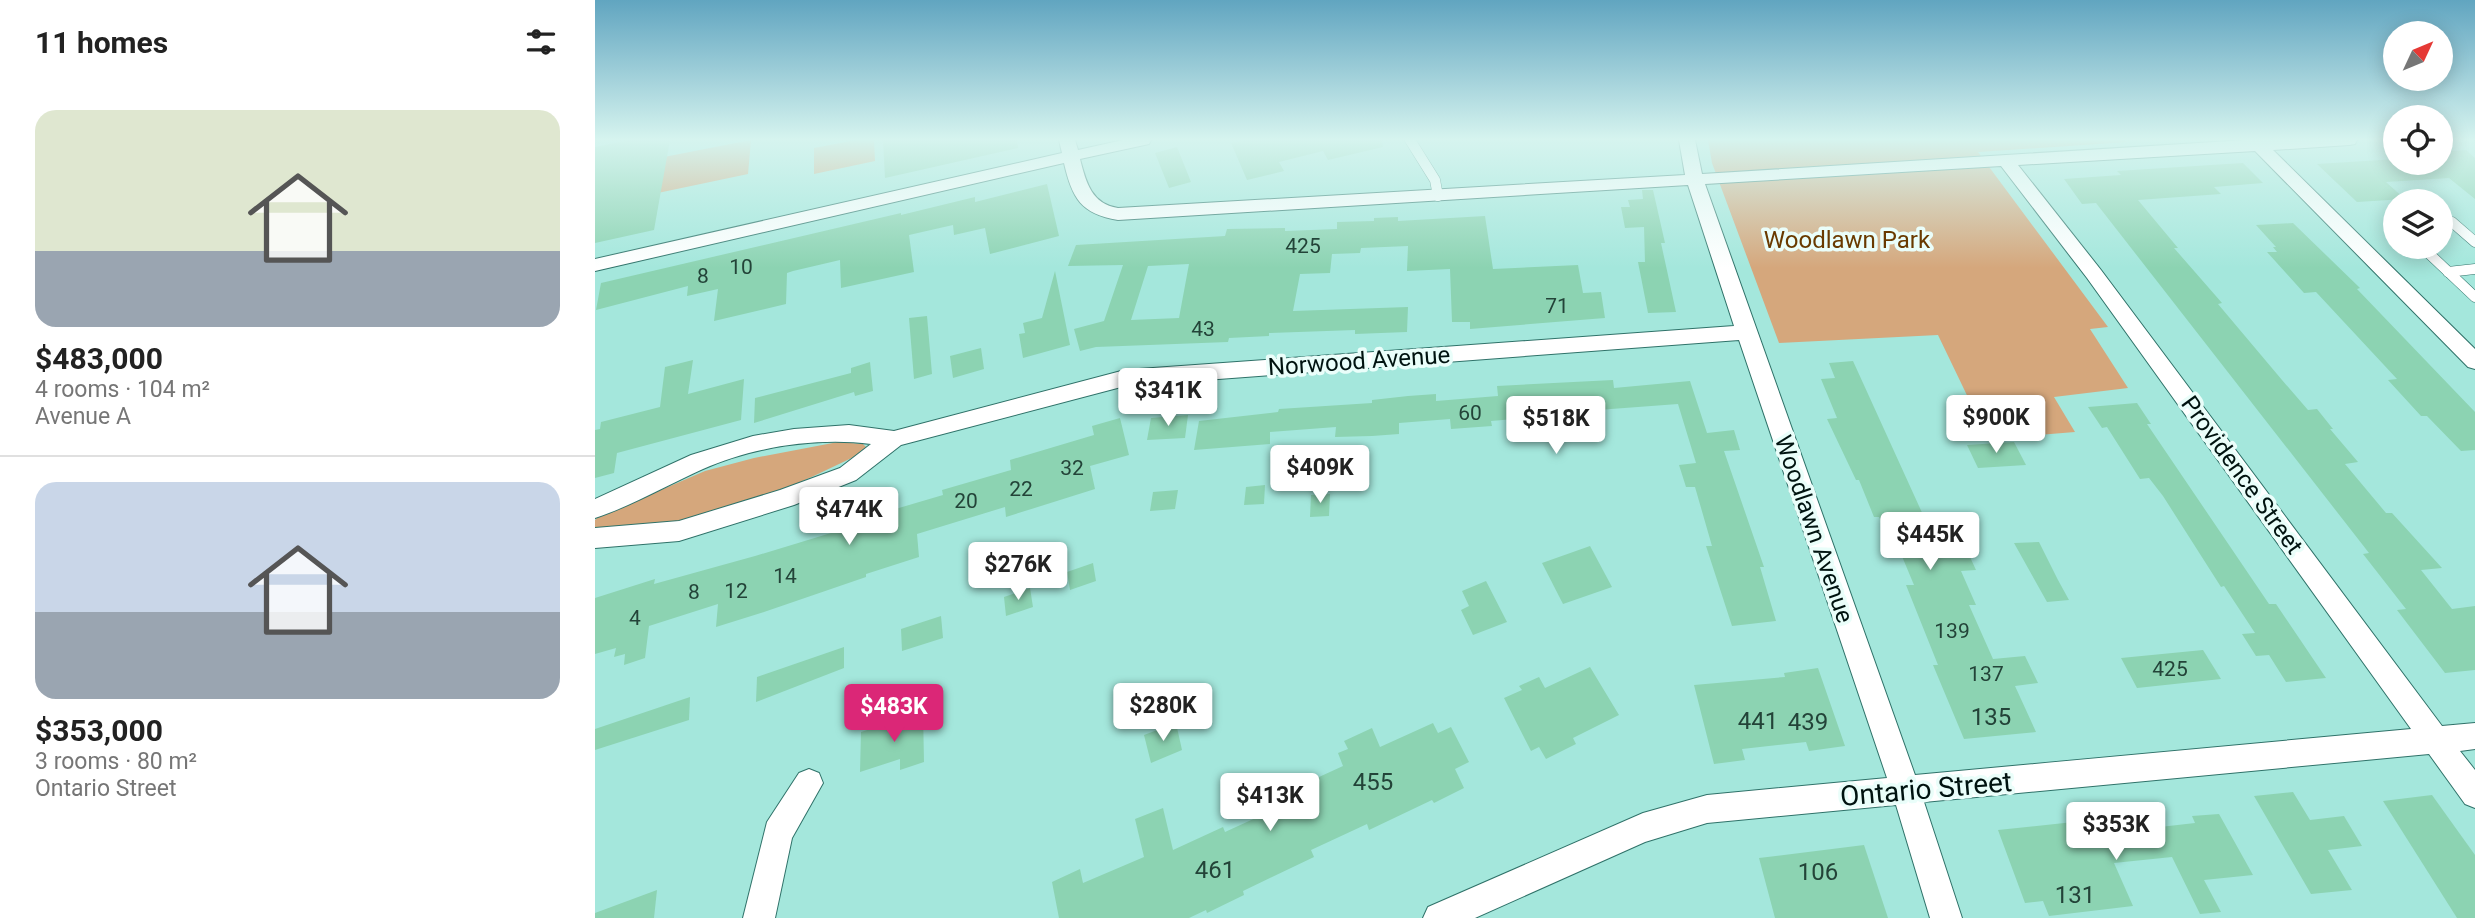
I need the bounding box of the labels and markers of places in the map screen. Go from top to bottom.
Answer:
pin: $341K [1119,368,1217,428]
pin: $518K [1507,396,1605,456]
pin: $900K [1947,396,2045,455]
pin: $409K [1271,446,1369,505]
pin: $474K [800,488,898,547]
pin: $445K [1881,512,1979,572]
pin: $276K [969,542,1067,602]
pin: $483K [845,684,943,744]
pin: $280K [1114,684,1212,743]
pin: $413K [1221,774,1319,833]
pin: $353K [2067,802,2165,862]

